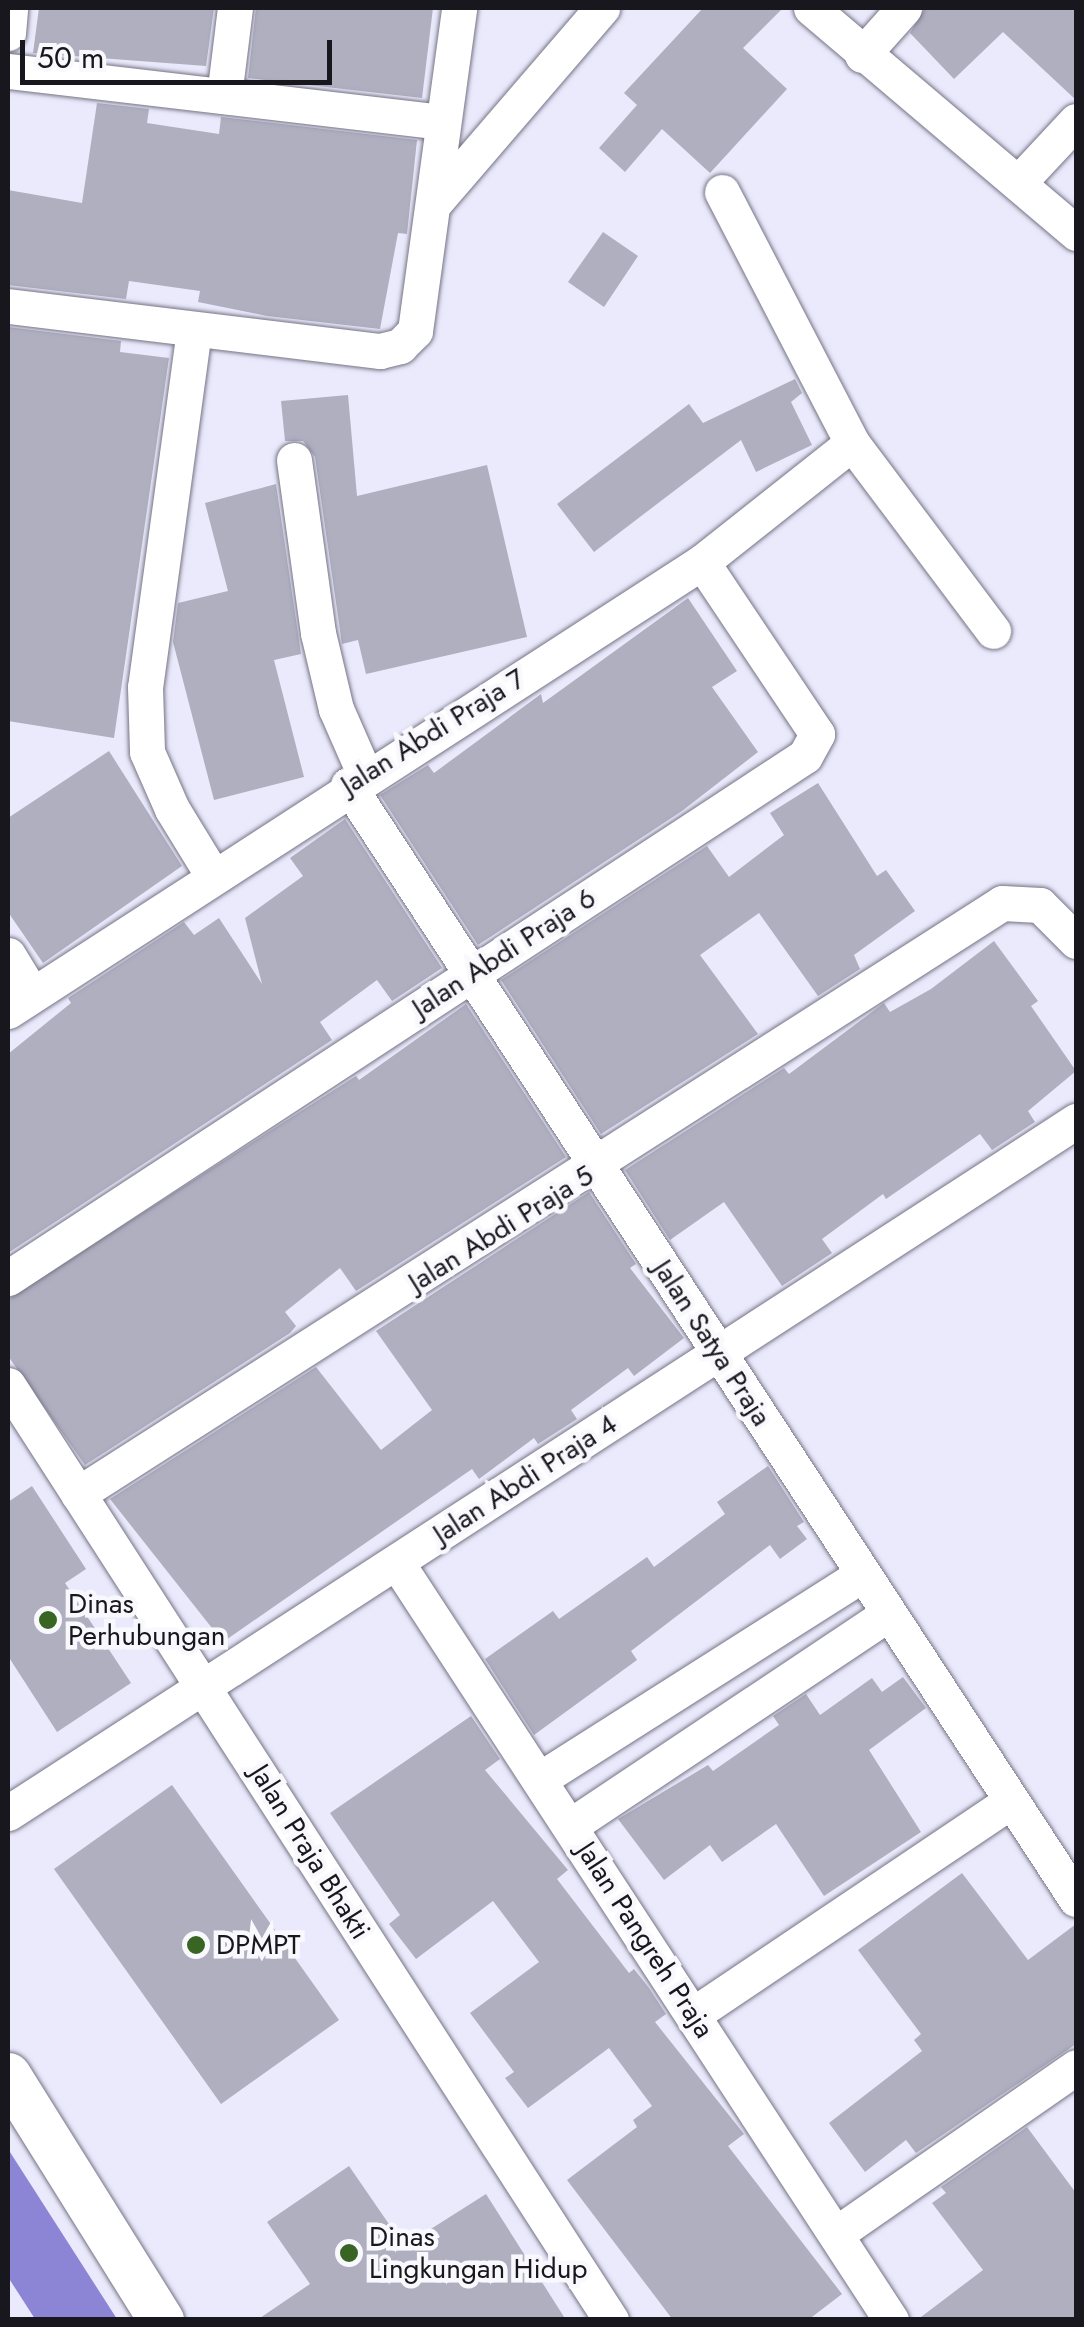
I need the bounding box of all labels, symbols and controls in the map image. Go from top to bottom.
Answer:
scale bar [25,20,338,82]
text: 50 m [37,36,104,79]
street label: Jalan Abdi Praja 7 [335,662,531,802]
street label: Jalan Abdi Praja 6 [406,881,602,1025]
street label: Jalan Abdi Praja 5 [402,1159,600,1299]
street label: Jalan Satya Praja [646,1254,778,1432]
street label: Jalan Abdi Praja 4 [427,1407,623,1551]
place label: Dinas Perhubungan [68,1587,225,1653]
marker: Dinas Perhubungan [37,1609,59,1631]
street label: Jalan Praja Bhakti [243,1758,377,1946]
street label: Jalan Pangreh Praja [569,1836,721,2044]
place label: DPMPT [216,1928,301,1962]
marker: DPMPT [185,1934,207,1956]
place label: Dinas Lingkungan Hidup [369,2220,587,2286]
marker: Dinas Lingkungan Hidup [338,2242,360,2264]

